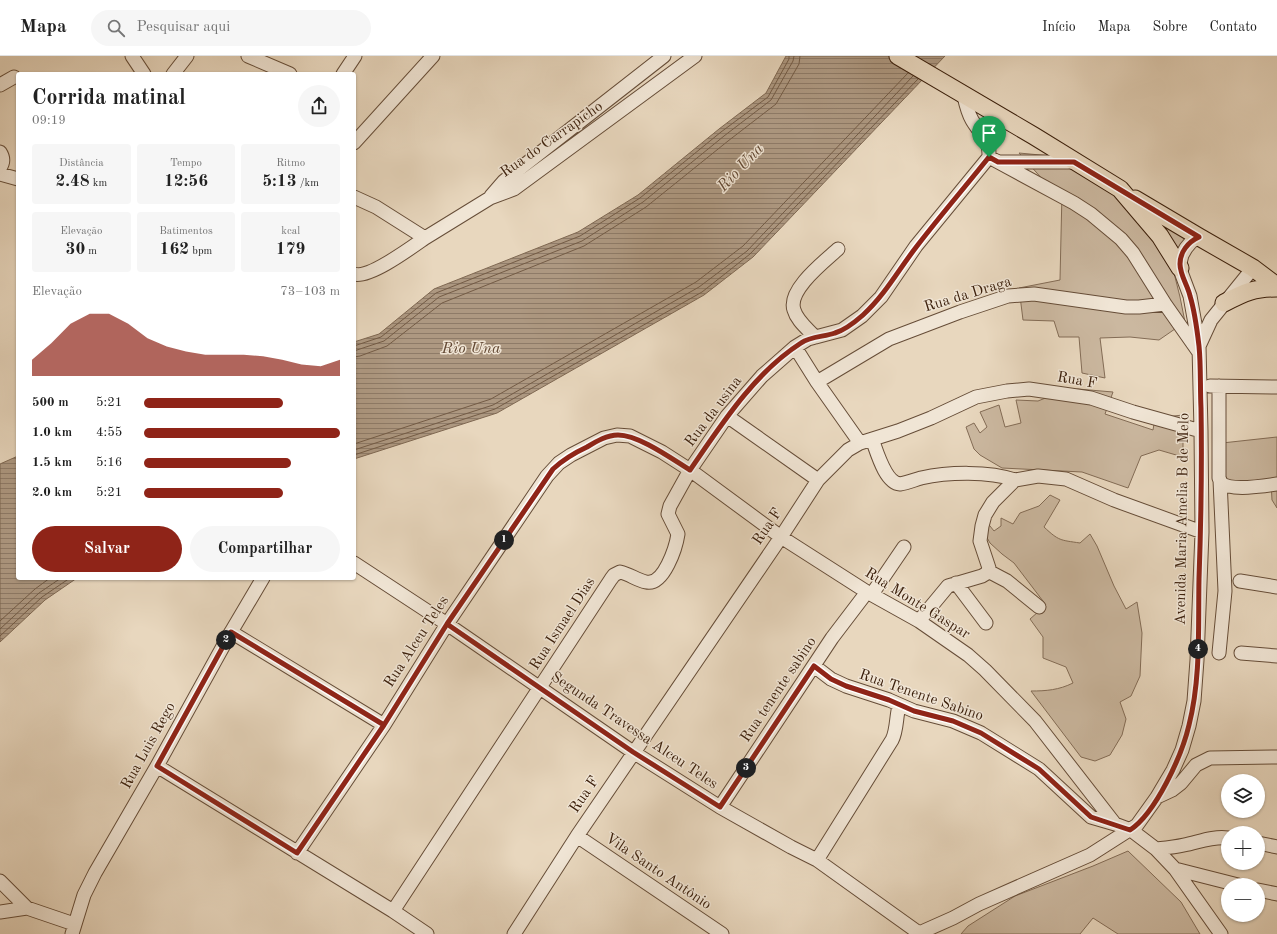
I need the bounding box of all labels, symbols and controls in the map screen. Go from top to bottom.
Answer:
search box [91,10,371,46]
icon: search [105,17,127,39]
text: Mapa [20,18,67,37]
text: Pesquisar aqui [137,20,230,35]
text: Início [1042,20,1076,34]
text: Mapa [1098,20,1130,34]
text: Sobre [1152,20,1187,34]
text: Contato [1209,20,1257,34]
button: share [298,85,340,127]
text: Corrida matinal [32,87,186,109]
street label: Rua do Carrapicho [498,99,606,181]
text: 09:19 [32,114,66,127]
pin [972,116,1006,157]
icon: arrive [978,122,1000,144]
water label: Rio Una [714,141,767,196]
text: Distância [59,158,104,169]
text: Tempo [170,158,202,169]
text: Ritmo [276,158,305,169]
text: 2.48 [55,173,90,190]
text: 12:56 [164,173,208,190]
text: 5:13 [262,173,297,190]
text: km [90,178,107,189]
text: /km [297,178,319,189]
text: Elevação [60,226,102,237]
text: Batimentos [159,226,213,237]
text: kcal [281,226,300,237]
text: 30 [66,241,85,258]
text: 162 [160,241,189,258]
text: 179 [276,241,305,258]
text: m [85,246,97,257]
text: bpm [189,246,212,257]
street label: Rua da Draga [922,274,1014,315]
text: Elevação [32,285,82,298]
text: 73–103 m [280,285,340,298]
water label: Rio Una [440,341,501,357]
street label: Rua F [1056,370,1098,392]
street label: Rua da usina [683,374,746,450]
text: 500 m [32,396,69,409]
text: 5:21 [96,396,122,409]
street label: Avenida Maria Amelia B de Melo [1174,413,1192,625]
text: 1.0 km [32,426,72,439]
text: 4:55 [96,426,122,439]
text: 1.5 km [32,456,72,469]
text: 5:16 [96,456,122,469]
text: 2.0 km [32,486,72,499]
text: 5:21 [96,486,122,499]
street label: Rua F [750,506,786,548]
button: Salvar [32,526,182,572]
button: Compartilhar [190,526,340,572]
pin: 1 [494,530,514,550]
text: 1 [501,534,507,545]
street label: Rua Monte Gaspar [862,566,972,642]
street label: Rua Ismael Dias [528,575,598,673]
street label: Rua Alceu Teles [382,594,452,690]
pin: 2 [216,630,236,650]
text: 2 [223,634,229,645]
street label: Rua tenente sabino [738,635,820,745]
pin: 4 [1188,639,1208,659]
text: 4 [1195,643,1201,654]
street label: Rua Tenente Sabino [857,668,985,724]
street label: Segunda Travessa Alceu Teles [548,670,720,792]
street label: Rua Luis Rego [119,700,179,792]
pin: 3 [736,758,756,778]
text: 3 [743,762,749,773]
street label: Rua F [567,774,603,816]
map controls [1221,774,1265,922]
button: layers [1221,774,1265,818]
button: + [1221,826,1265,870]
street label: Vila Santo Antônio [602,831,714,913]
button: − [1221,878,1265,922]

